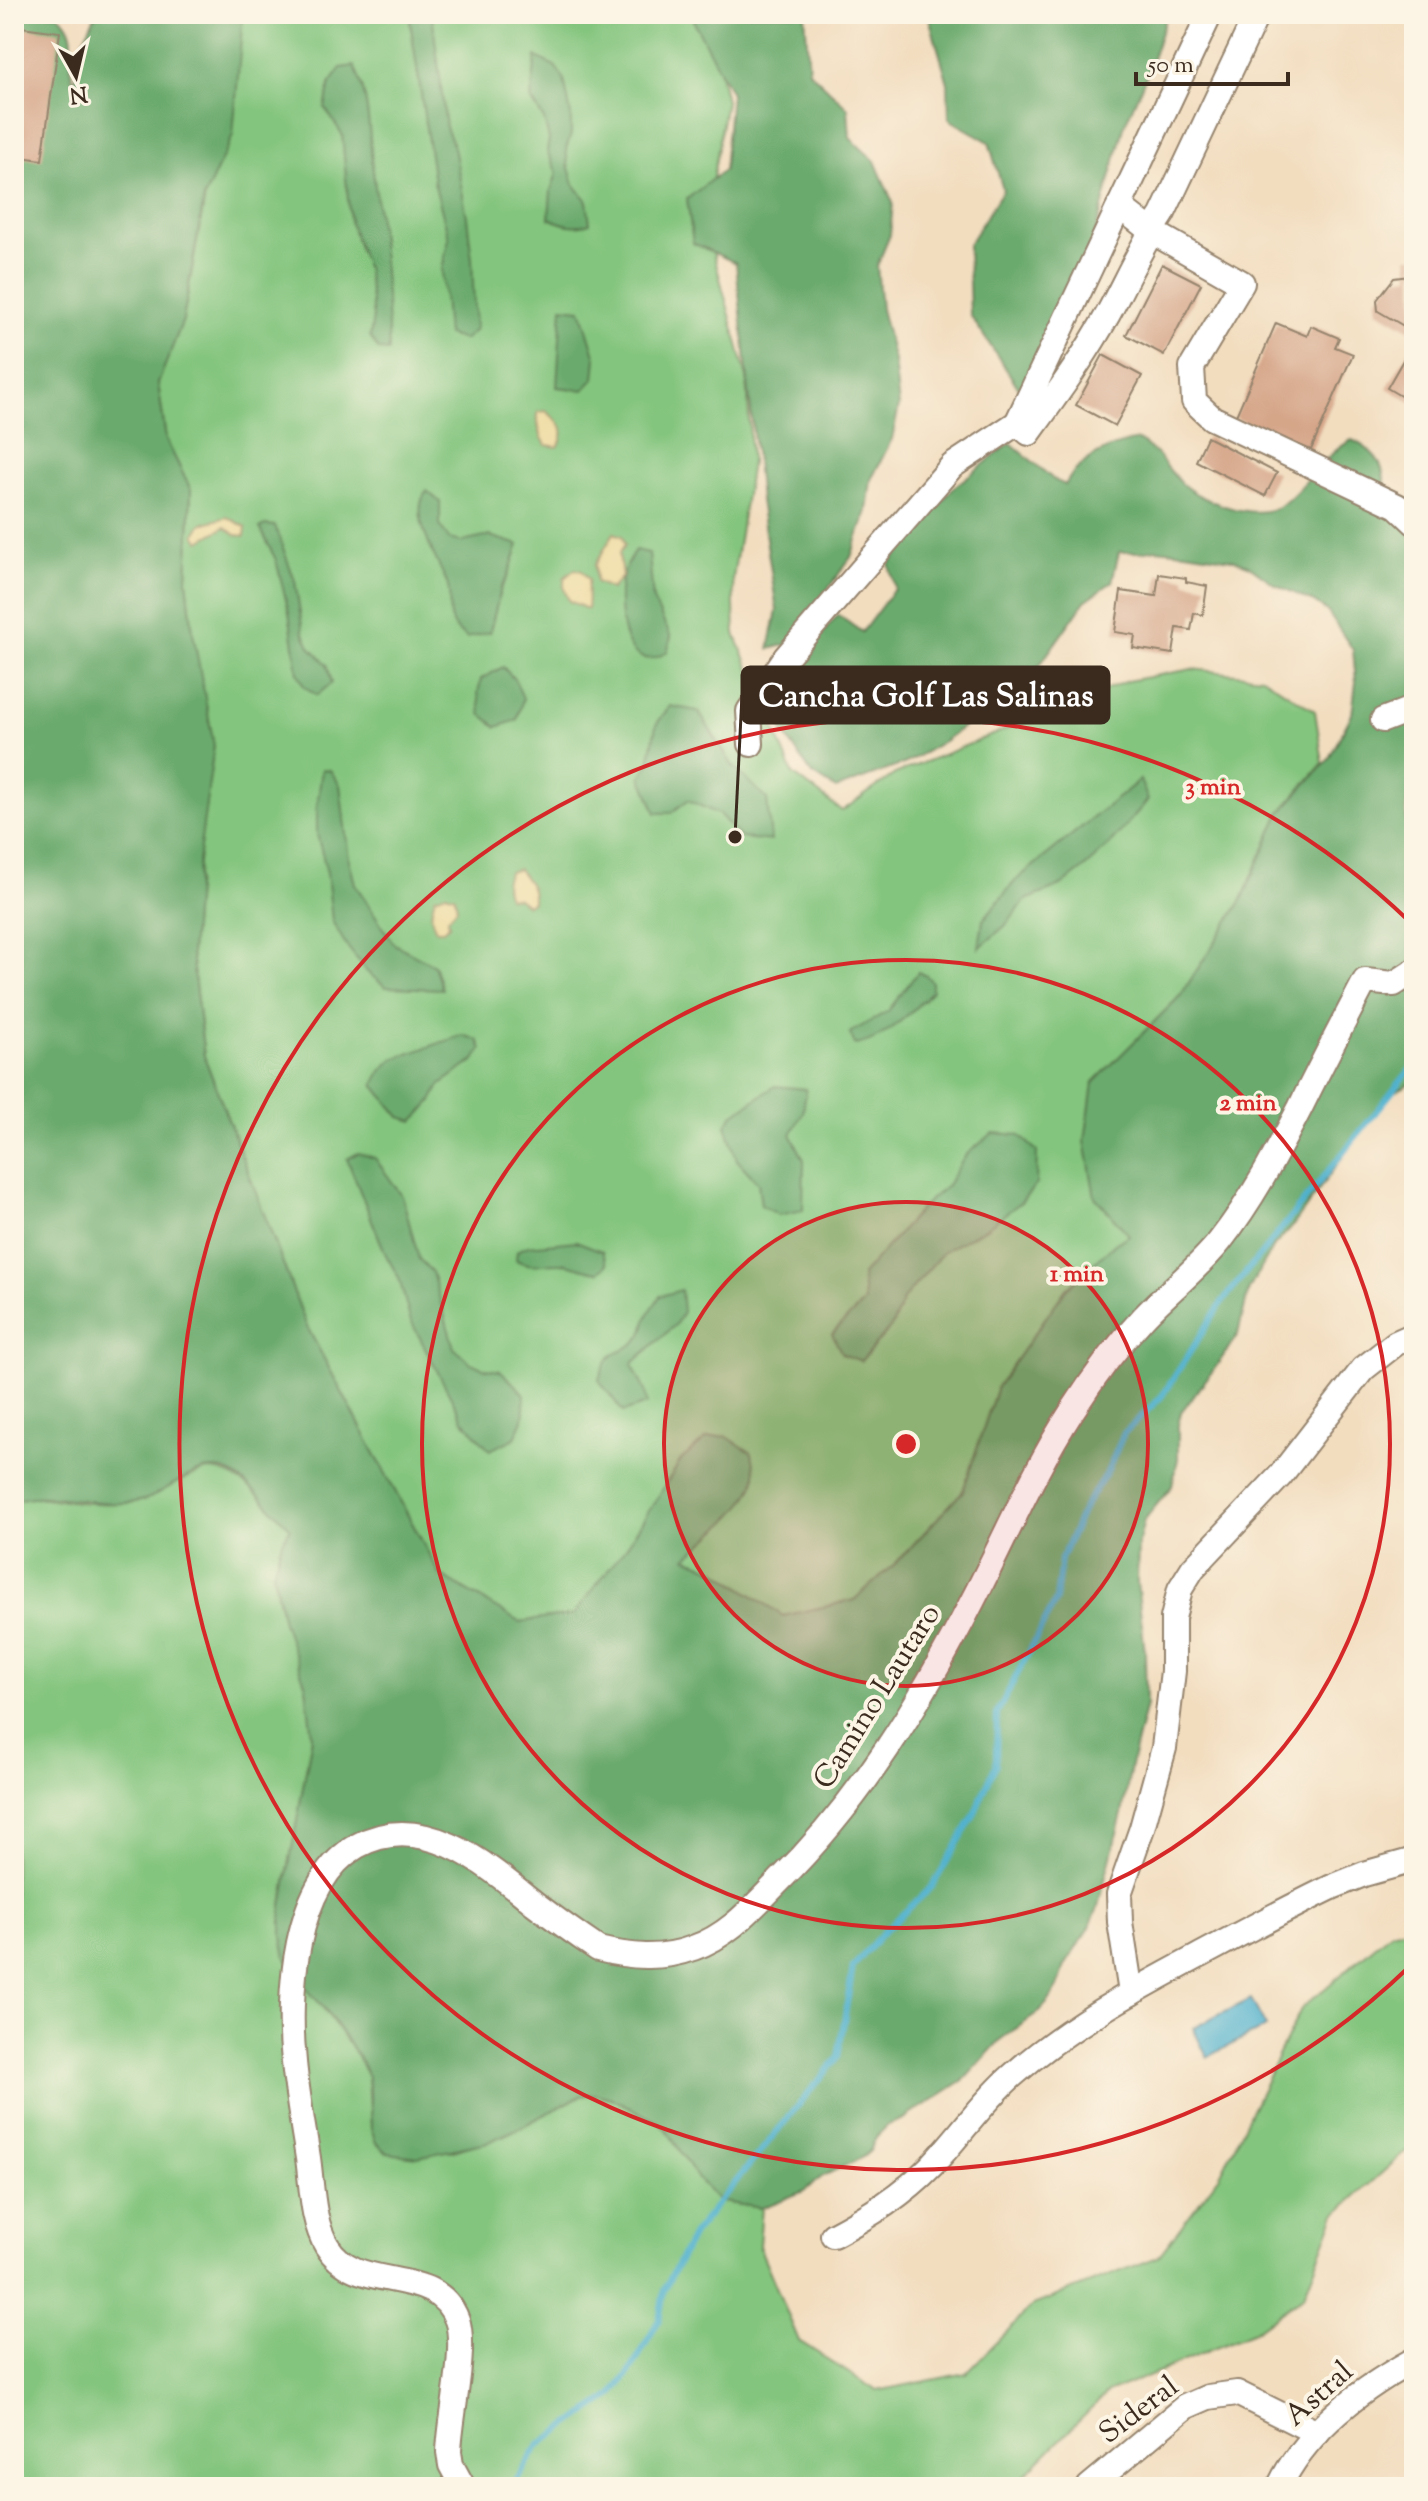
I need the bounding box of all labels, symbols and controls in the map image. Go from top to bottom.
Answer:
north arrow [36,36,116,116]
scale bar [1136,36,1288,86]
text: 50 m [1146,49,1194,83]
text: N [67,76,89,110]
callout: Cancha Golf Las Salinas [742,667,1109,723]
text: Cancha Golf Las Salinas [758,675,1094,721]
text: 3 min [1185,771,1242,805]
text: 2 min [1219,1087,1277,1121]
text: 1 min [1050,1258,1105,1292]
centre of rings [892,1430,920,1458]
street label: Camino Lautaro [804,1596,952,1798]
street label: Astral [1276,2352,1364,2438]
street label: Sideral [1090,2367,1189,2455]

